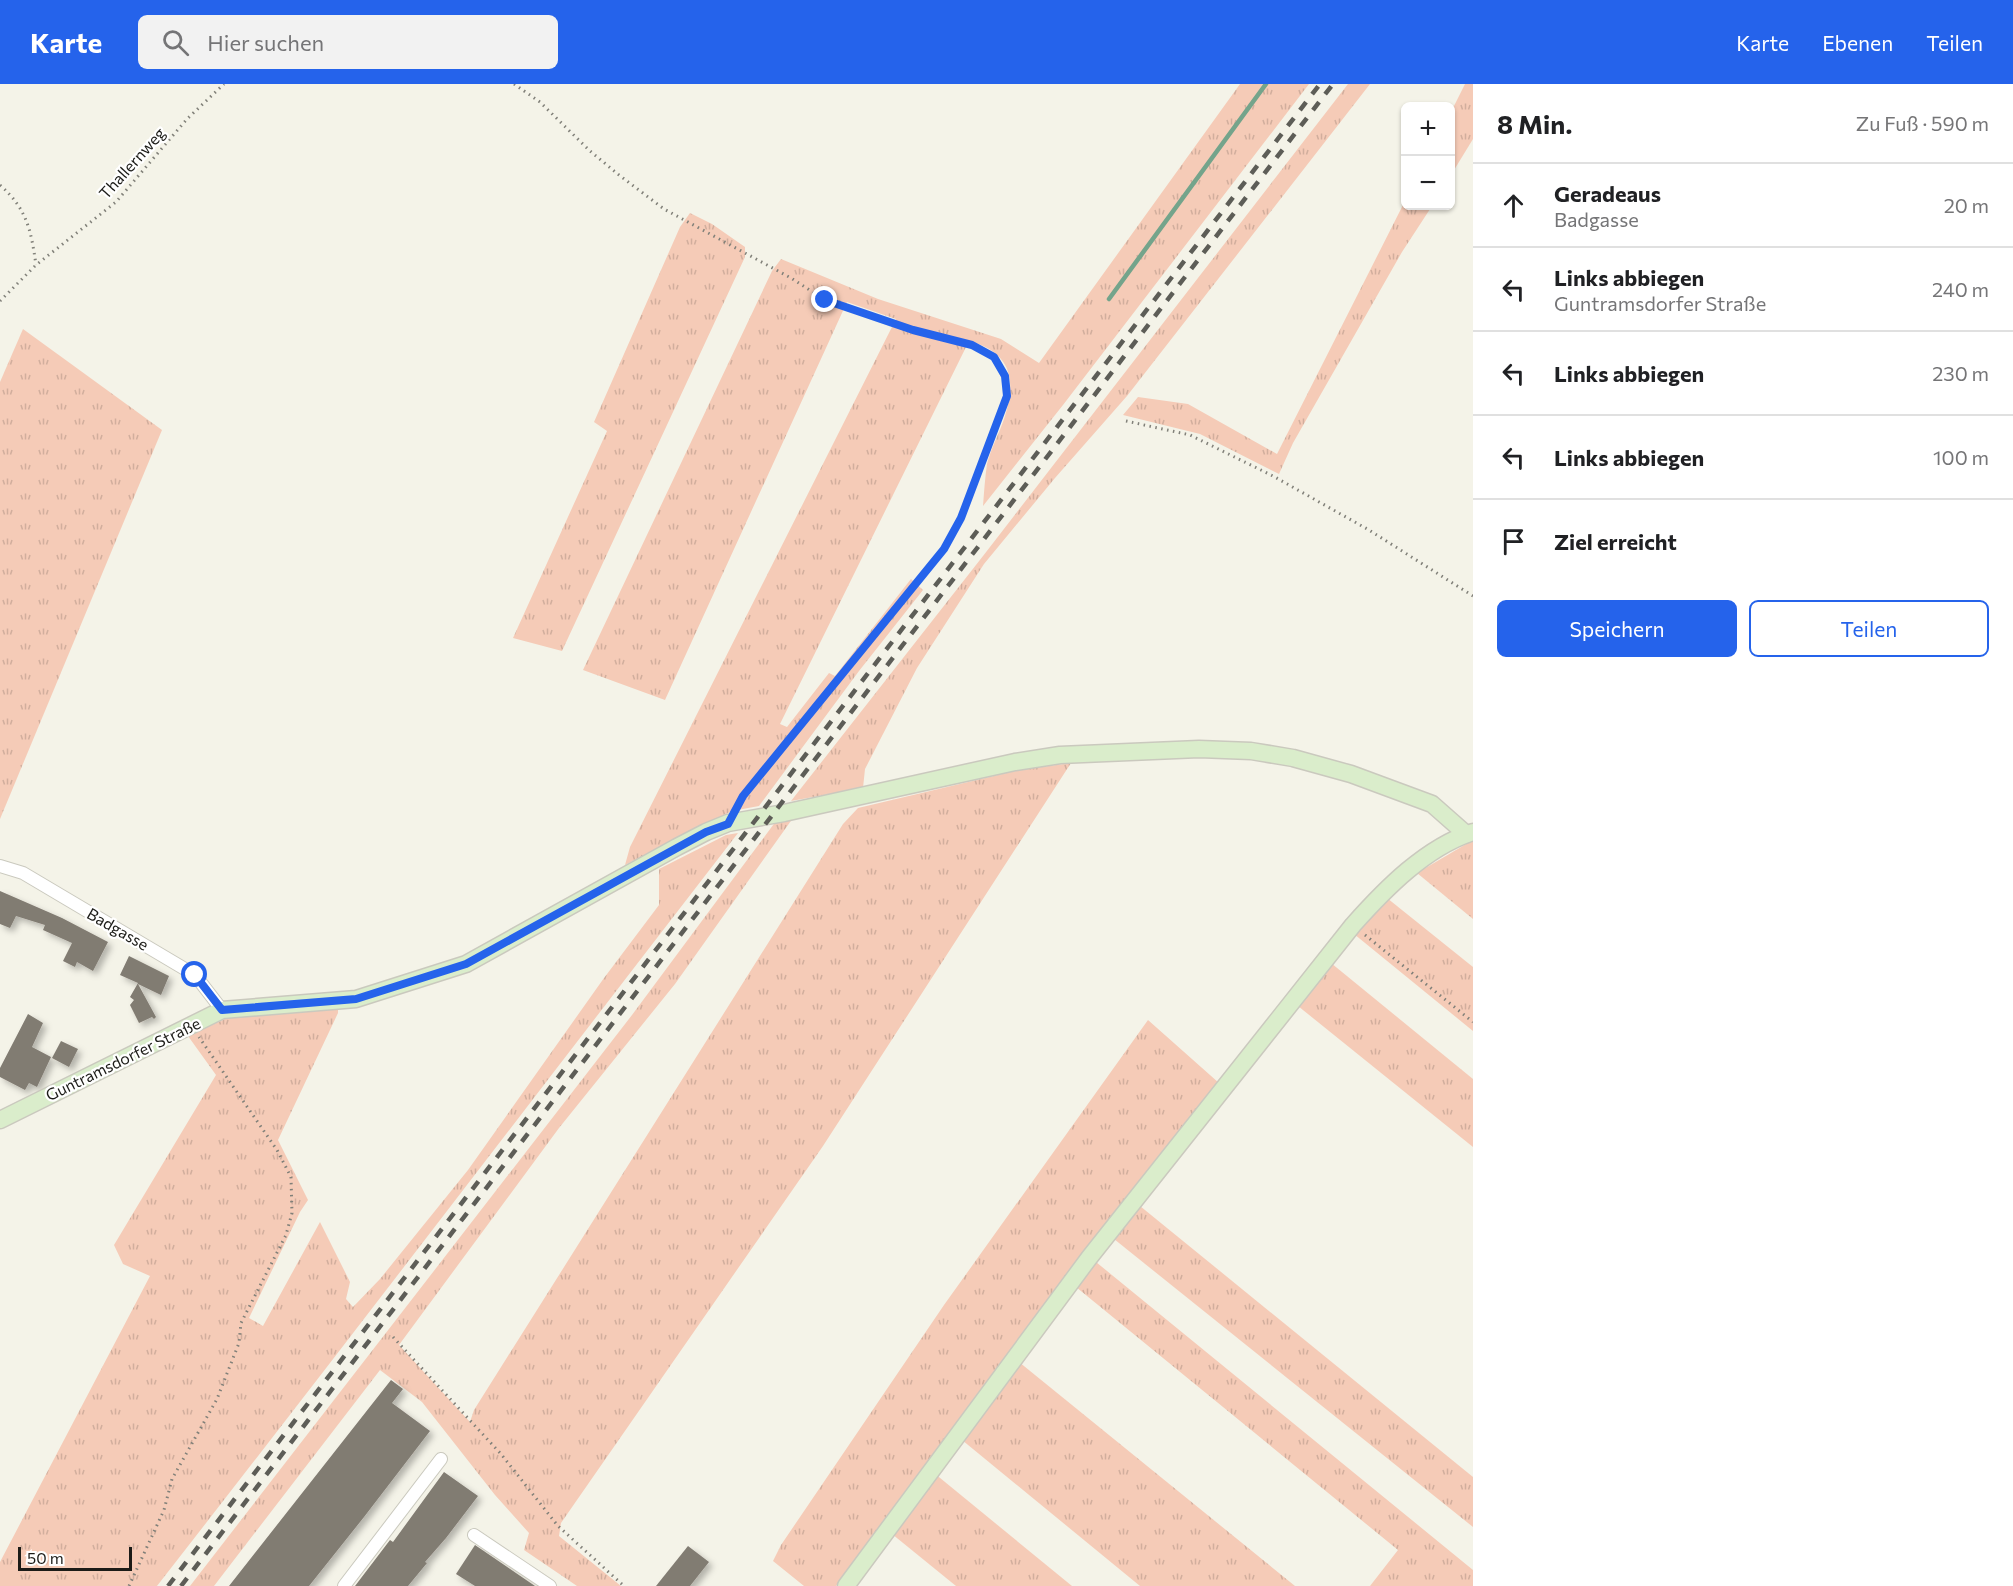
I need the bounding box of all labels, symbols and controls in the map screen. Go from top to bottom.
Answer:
search box [138,15,558,69]
text: Karte [30,25,102,59]
icon: search [159,26,192,59]
text: Hier suchen [207,29,324,56]
text: Karte [1736,30,1789,55]
text: Ebenen [1822,30,1893,55]
text: Teilen [1926,30,1983,55]
map controls [1401,102,1455,210]
button: + [1401,102,1455,156]
text: 8 Min. [1497,108,1572,139]
text: Zu Fuß · 590 m [1856,111,1989,135]
street label: Thallernweg [95,123,169,202]
button: − [1401,156,1455,210]
text: Geradeaus [1554,180,1661,207]
icon: ahead [1497,189,1530,222]
text: 20 m [1944,193,1989,217]
text: Badgasse [1554,207,1639,231]
text: Links abbiegen [1554,264,1704,291]
icon: left [1497,273,1530,306]
text: 240 m [1932,277,1989,301]
route end [811,286,837,312]
text: Guntramsdorfer Straße [1554,291,1766,315]
icon: left [1497,357,1530,390]
text: Links abbiegen [1554,360,1704,387]
text: 230 m [1932,361,1989,385]
icon: left [1497,441,1530,474]
text: Links abbiegen [1554,444,1704,471]
text: 100 m [1933,445,1989,469]
icon: arrive [1497,525,1530,558]
text: Ziel erreicht [1554,528,1677,555]
button: Speichern [1497,600,1737,657]
button: Teilen [1749,600,1989,657]
street label: Badgasse [84,903,152,954]
route start [181,961,207,987]
street label: Guntramsdorfer Straße [42,1013,203,1104]
scale bar [18,1544,132,1572]
text: 50 m [27,1548,64,1567]

